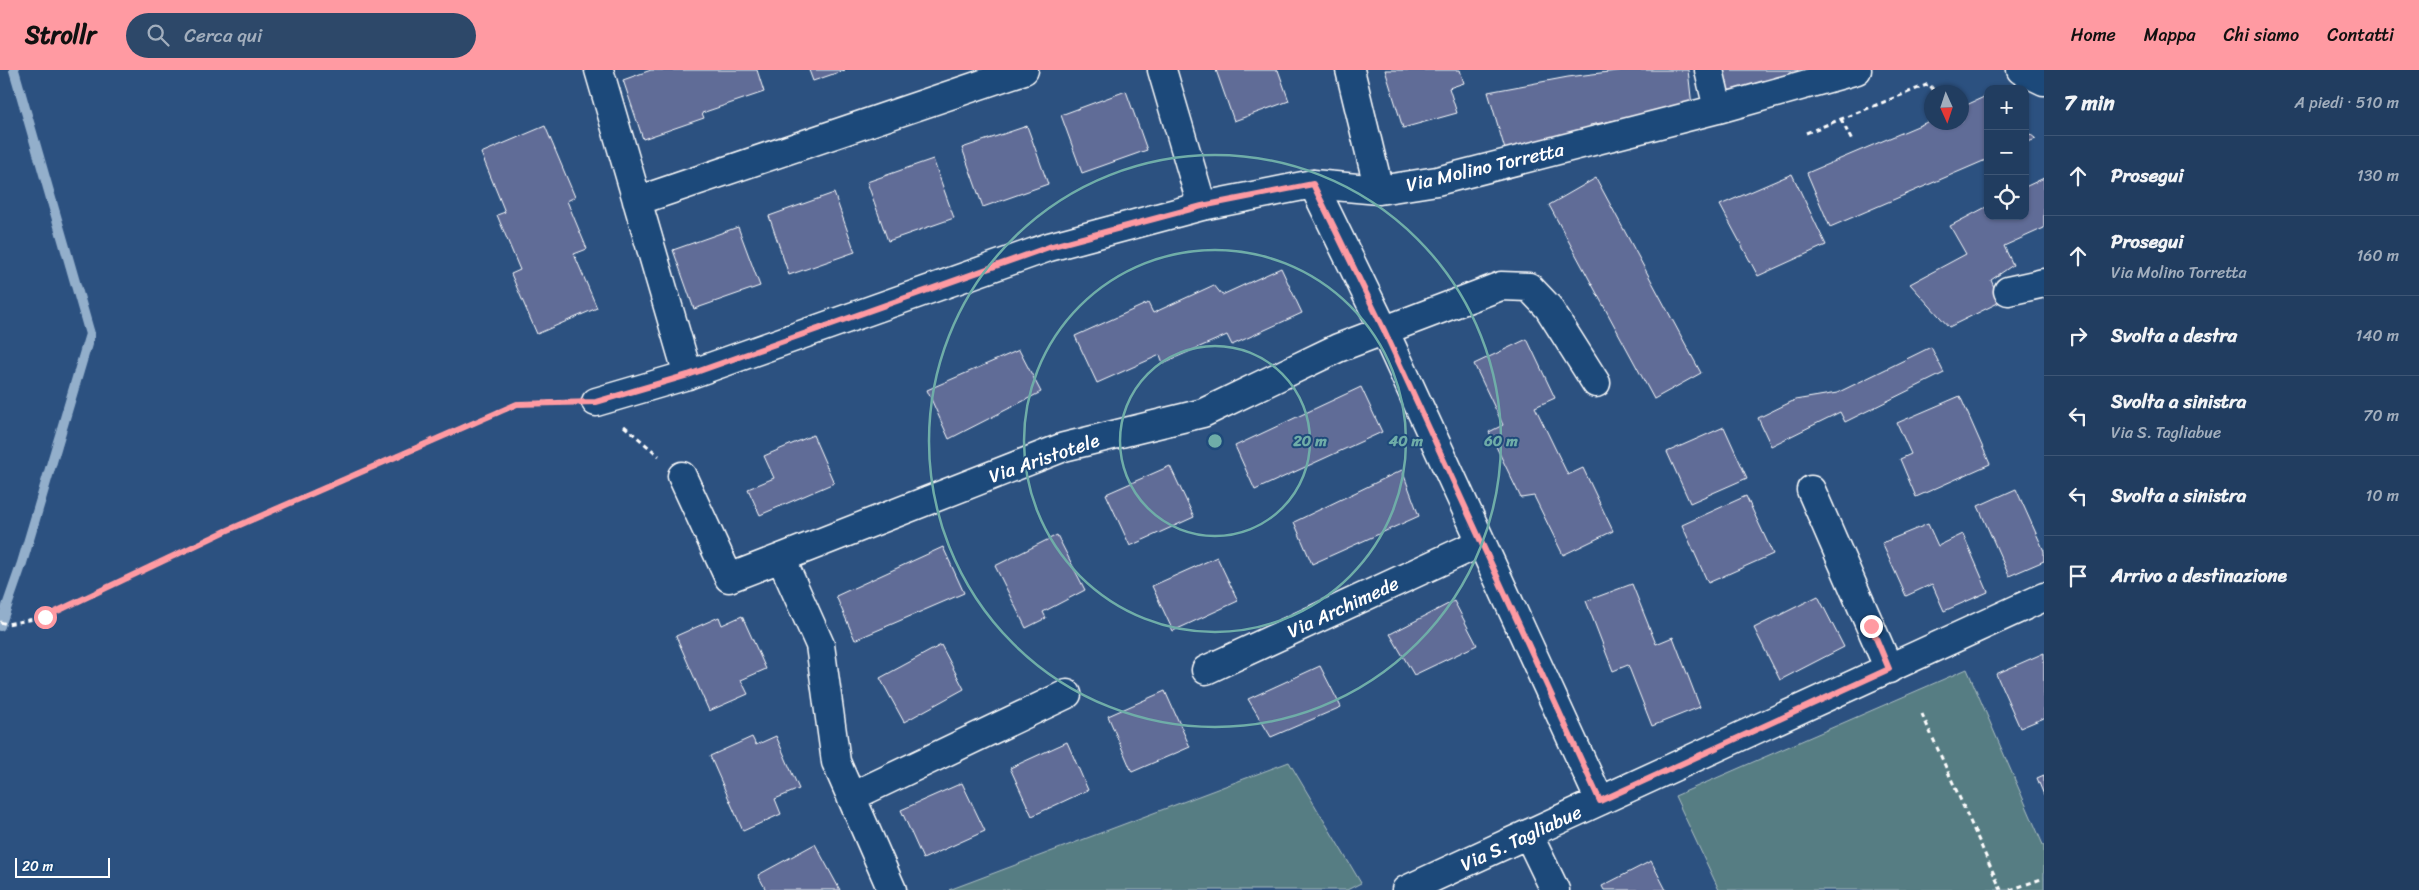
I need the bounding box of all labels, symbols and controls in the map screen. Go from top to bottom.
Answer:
search box [126,13,476,58]
text: Strollr [25,14,96,56]
text: Cerca qui [184,19,262,52]
text: Home [2071,19,2116,51]
text: Mappa [2144,19,2196,51]
text: Chi siamo [2224,19,2299,51]
text: Contatti [2327,19,2394,51]
icon: search [144,21,172,49]
text: 7 min [2064,84,2115,122]
north arrow [1924,85,1969,130]
map controls [1984,85,2029,220]
button: + [1984,85,2029,130]
text: A piedi · 510 m [2295,88,2399,117]
button: − [1984,130,2029,175]
street label: Via Molino Torretta [1403,133,1568,201]
text: Prosegui [2111,159,2184,192]
text: 130 m [2357,161,2399,190]
icon: ahead [2064,162,2092,190]
button: locate [1984,175,2029,220]
text: Prosegui [2111,225,2184,258]
text: 160 m [2356,241,2399,270]
icon: ahead [2064,242,2092,270]
text: Via Molino Torretta [2111,258,2247,287]
text: Svolta a destra [2111,319,2237,352]
text: 140 m [2356,321,2399,350]
icon: right [2064,322,2092,350]
text: Svolta a sinistra [2111,385,2246,418]
text: 70 m [2363,401,2399,430]
icon: left [2064,402,2092,430]
text: Via S. Tagliabue [2111,418,2221,447]
street label: Via Aristotele [984,424,1104,492]
text: 20 m [1292,428,1327,454]
text: 40 m [1388,428,1424,454]
text: 60 m [1483,428,1518,454]
centre of rings [1206,432,1224,450]
text: Svolta a sinistra [2111,479,2246,512]
text: 10 m [2366,481,2399,510]
icon: left [2064,482,2092,510]
text: Arrivo a destinazione [2111,559,2287,592]
icon: arrive [2064,562,2092,590]
street label: Via Archimede [1282,567,1405,647]
route start [34,606,57,629]
route end [1860,615,1883,638]
street label: Via S. Tagliabue [1455,795,1587,881]
text: 20 m [22,854,53,879]
scale bar [15,855,110,878]

